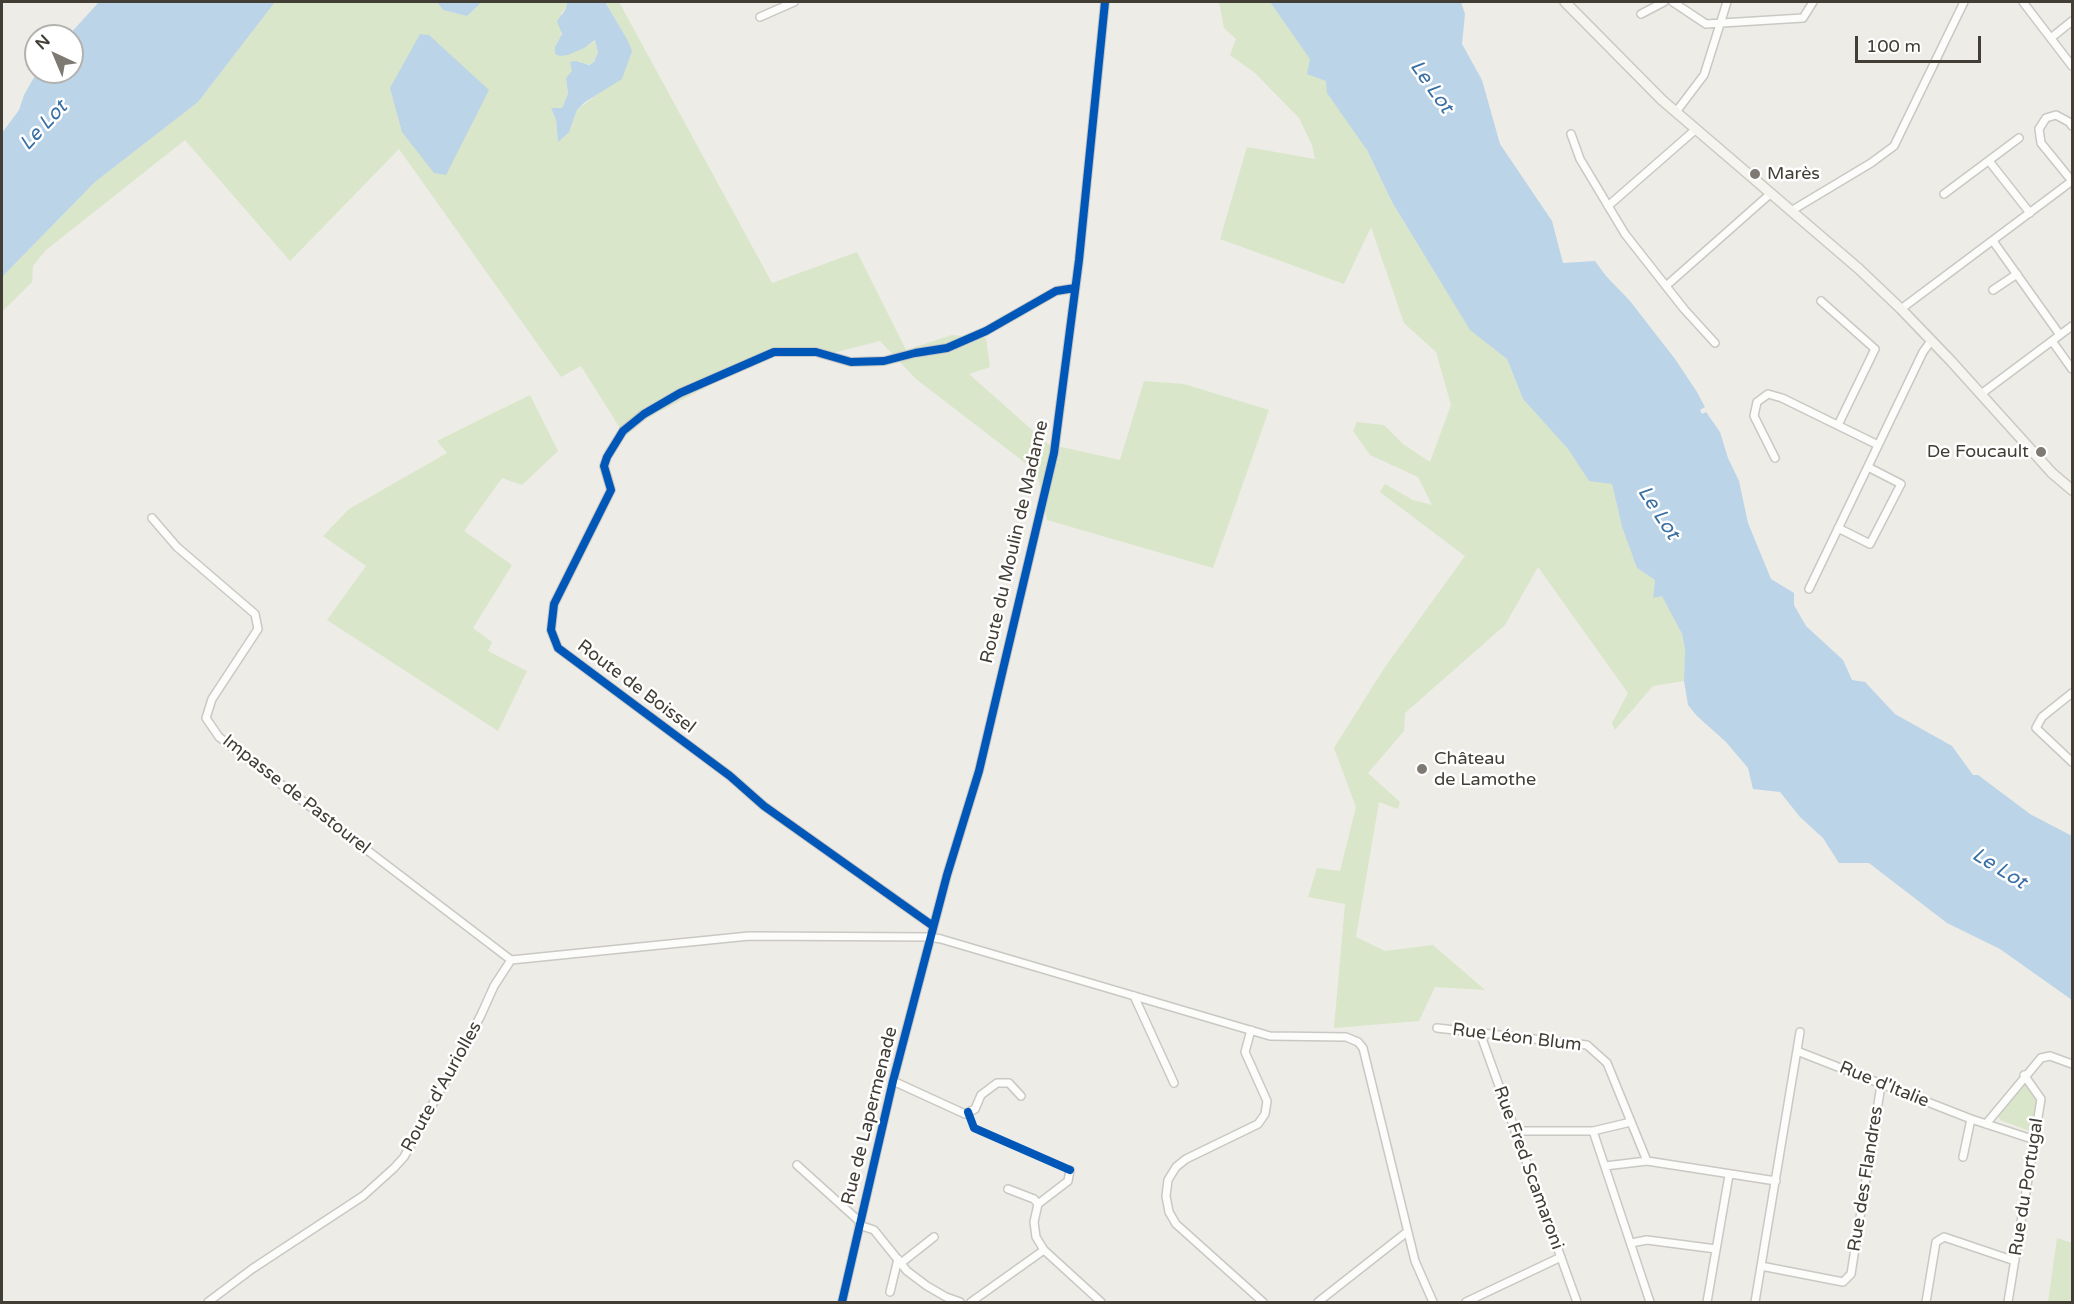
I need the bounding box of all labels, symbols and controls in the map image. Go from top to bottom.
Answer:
north arrow [24,24,84,84]
scale bar [1858,24,1984,62]
text: N [31,31,54,54]
text: 100 m [1866,35,1921,57]
water label: Le Lot [1404,56,1458,118]
water label: Le Lot [15,96,73,156]
place label: Marès [1767,163,1820,185]
marker: Marès [1748,167,1762,181]
street label: Route du Moulin de Madame [976,418,1054,666]
place label: De Foucault [1927,441,2029,463]
marker: De Foucault [2034,445,2048,459]
water label: Le Lot [1632,482,1684,544]
street label: Route de Boissel [573,636,699,738]
street label: Impasse de Pastourel [218,731,374,859]
place label: Château de Lamothe [1434,748,1536,790]
marker: Château de Lamothe [1415,762,1429,776]
water label: Le Lot [1968,843,2030,895]
street label: Route d'Auriolles [397,1018,487,1156]
street label: Rue Léon Blum [1451,1019,1583,1057]
street label: Rue de Lapermenade [837,1025,903,1207]
street label: Rue d'Italie [1836,1057,1932,1113]
street label: Rue Fred Scamaroni [1488,1083,1568,1253]
street label: Rue des Flandres [1844,1105,1888,1253]
street label: Rue du Portugal [2005,1117,2049,1257]

